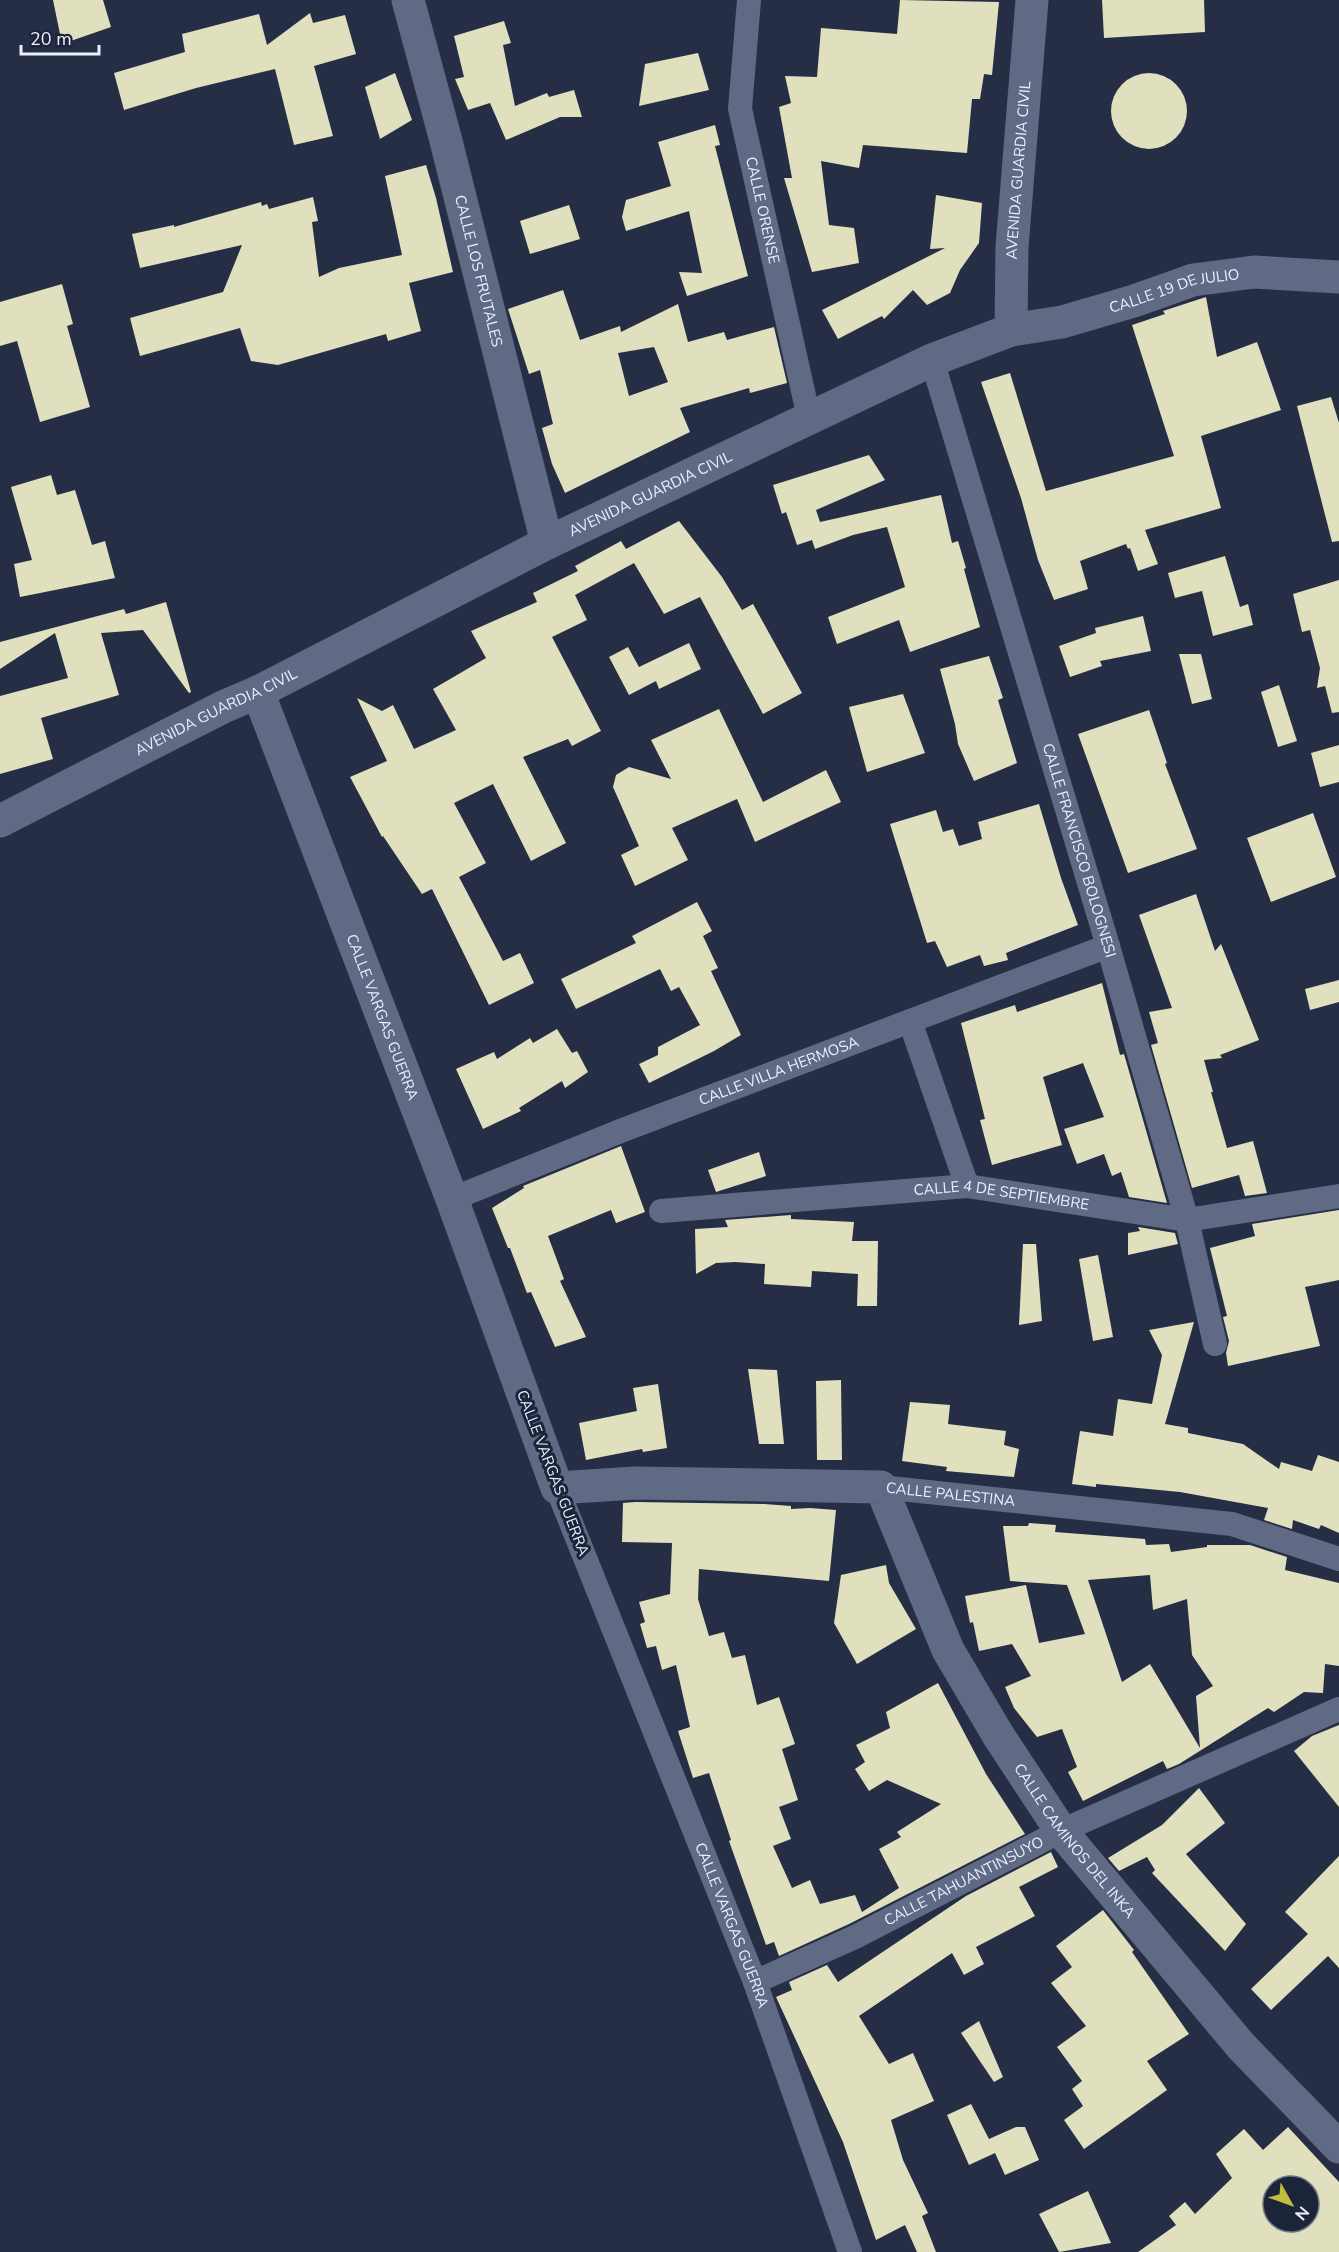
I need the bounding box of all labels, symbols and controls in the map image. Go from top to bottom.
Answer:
scale bar [21,18,99,56]
text: 20 m [30,27,72,51]
street label: AVENIDA GUARDIA CIVIL [1002,80,1035,259]
street label: CALLE ORENSE [741,155,784,266]
street label: CALLE LOS FRUTALES [450,193,507,349]
street label: CALLE 19 DE JULIO [1107,264,1241,318]
street label: AVENIDA GUARDIA CIVIL [565,447,735,541]
street label: AVENIDA GUARDIA CIVIL [131,663,301,760]
street label: CALLE FRANCISCO BOLOGNESI [1038,741,1121,960]
street label: CALLE VARGAS GUERRA [342,931,423,1103]
street label: CALLE VILLA HERMOSA [696,1031,862,1110]
street label: CALLE 4 DE SEPTIEMBRE [913,1176,1091,1215]
street label: CALLE VARGAS GUERRA [512,1387,594,1559]
street label: CALLE PALESTINA [885,1478,1016,1511]
street label: CALLE CAMINOS DEL INKA [1009,1759,1140,1922]
street label: CALLE TAHUANTINSUYO [881,1832,1047,1930]
street label: CALLE VARGAS GUERRA [690,1840,773,2011]
north arrow [1261,2174,1321,2234]
text: N [1289,2201,1314,2225]

